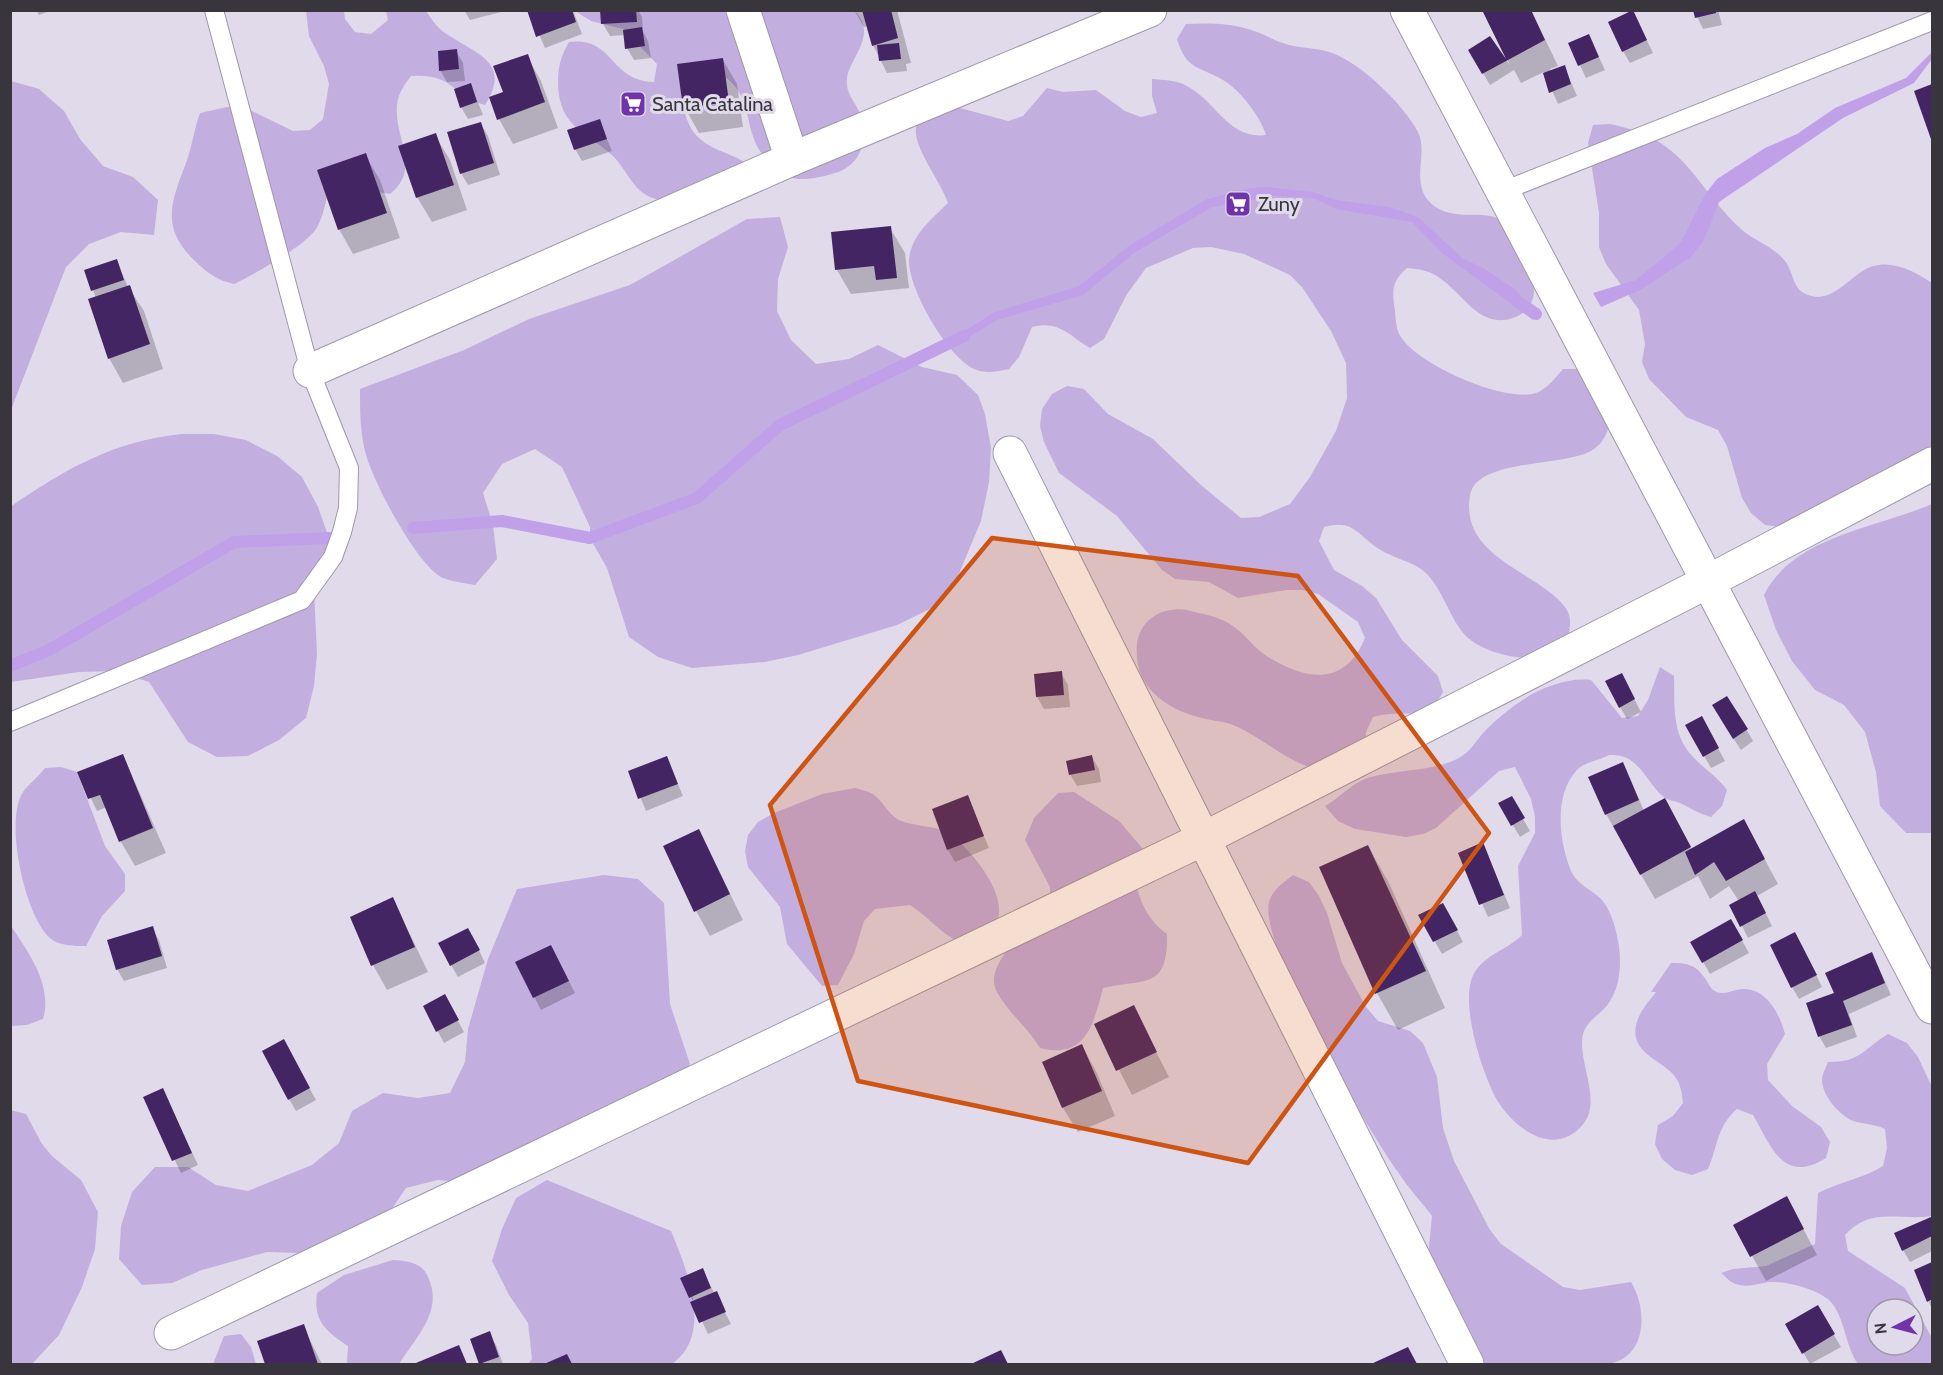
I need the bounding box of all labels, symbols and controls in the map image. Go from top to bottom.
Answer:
supermarket icon: Santa Catalina [618,89,648,119]
place label: Santa Catalina [652,92,773,116]
supermarket icon: Zuny [1223,189,1253,219]
place label: Zuny [1258,192,1300,216]
north arrow [1865,1297,1925,1357]
text: N [1871,1322,1891,1335]

